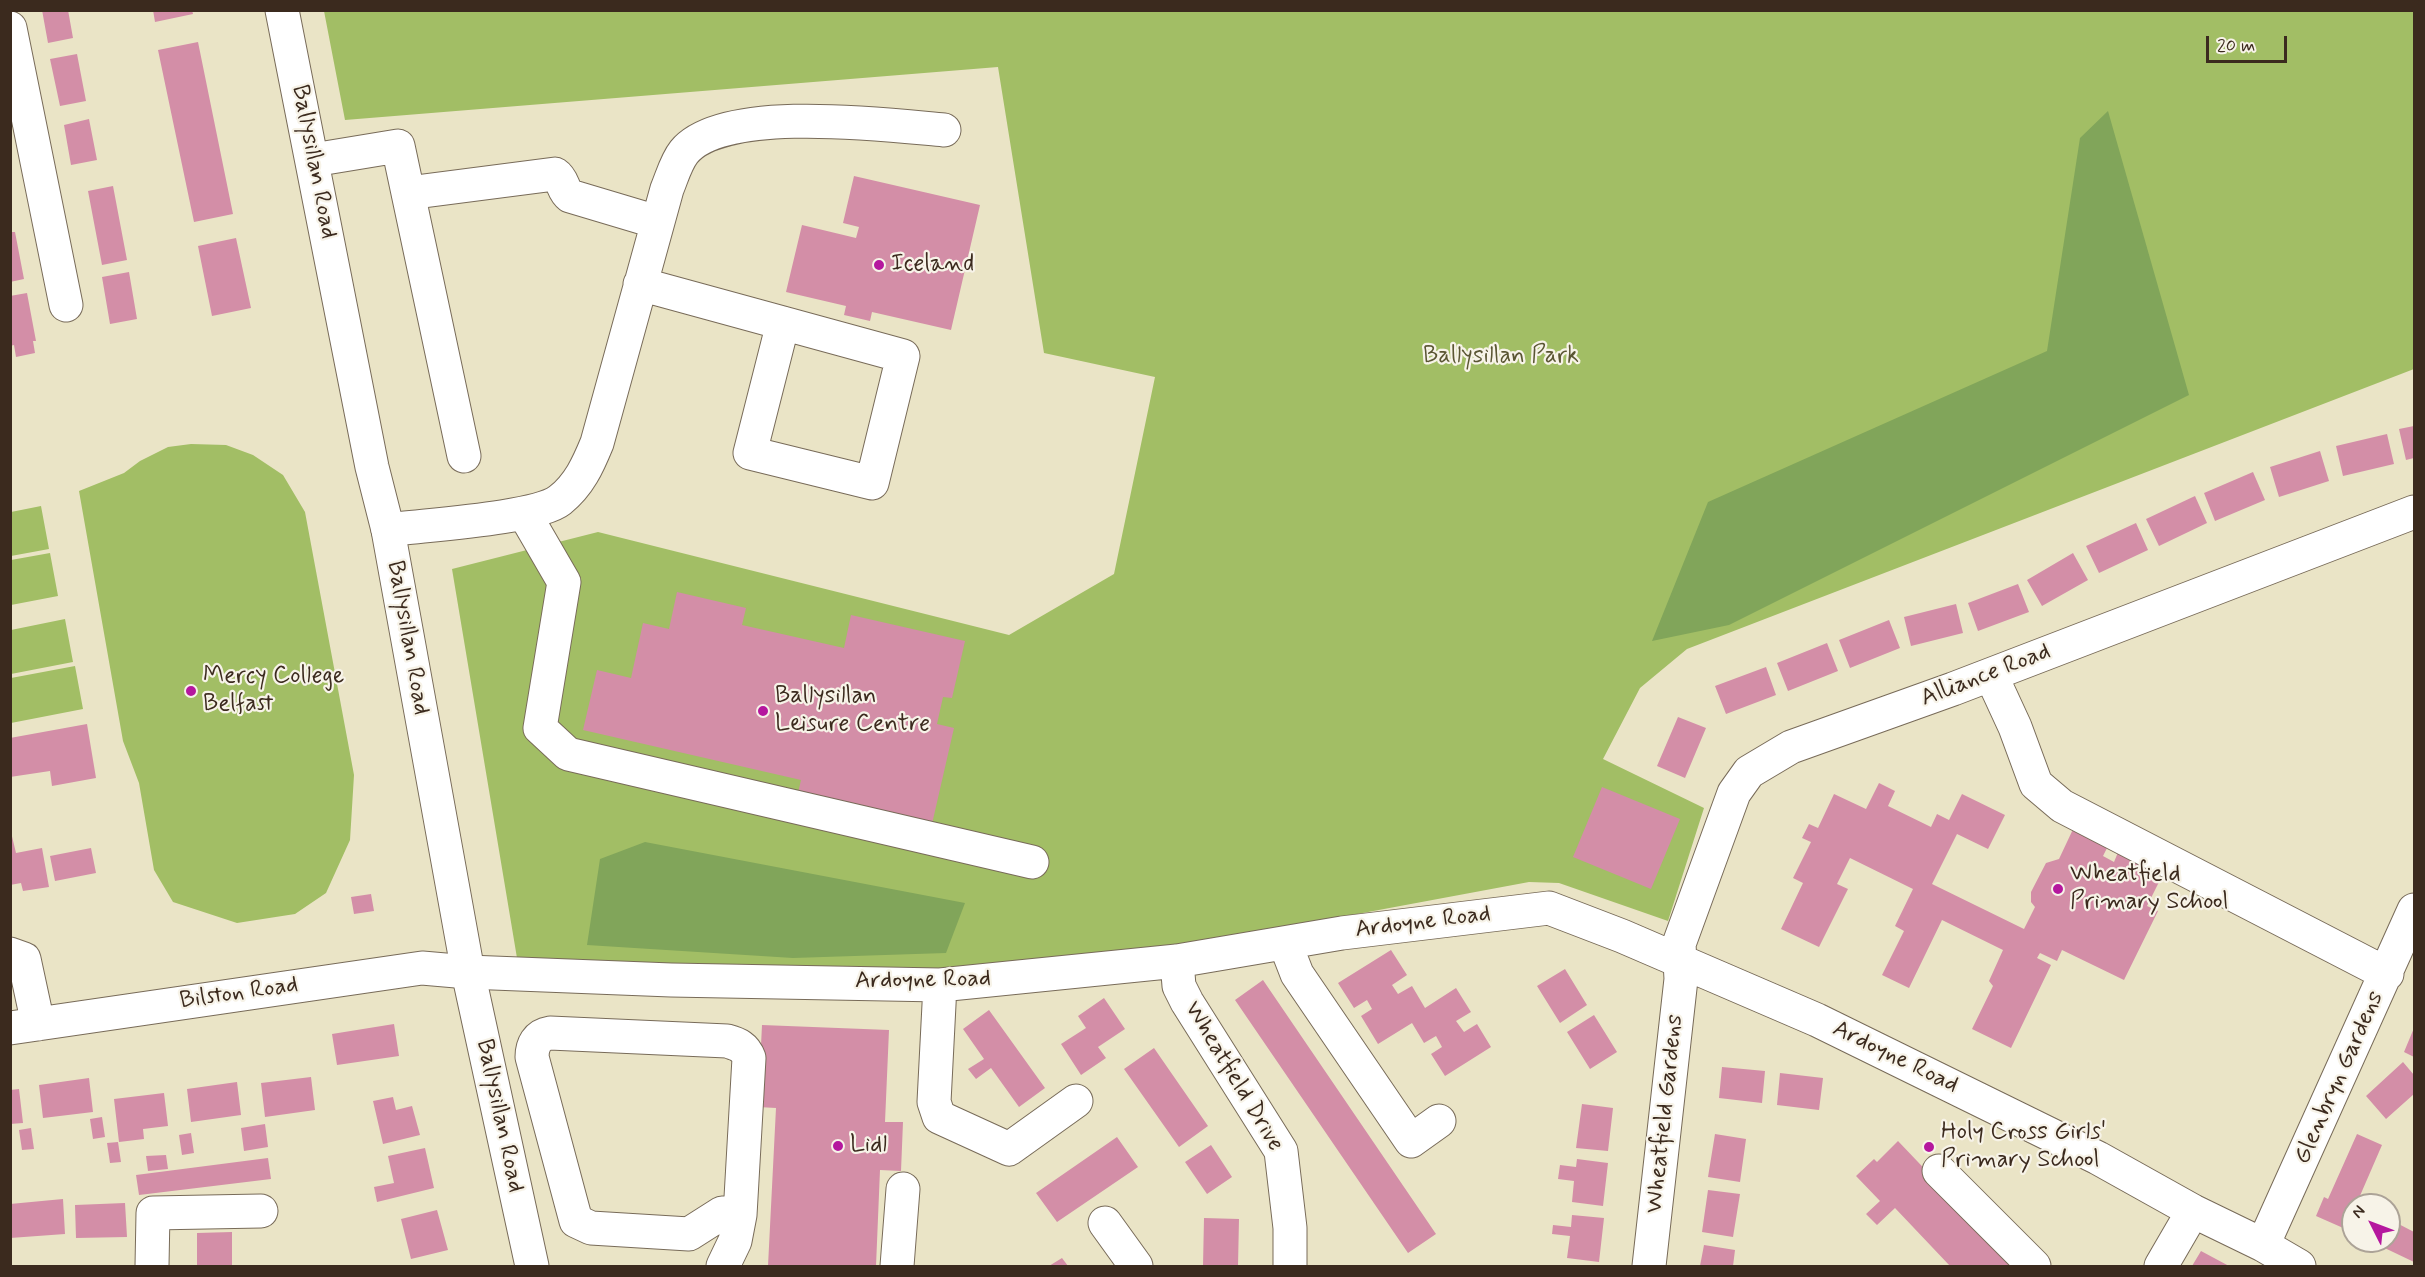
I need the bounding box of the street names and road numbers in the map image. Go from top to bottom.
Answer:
street label: Ballysillan Road [284,83,342,241]
street label: Ballysillan Road [379,559,435,717]
street label: Alliance Road [1917,638,2055,714]
street label: Ardoyne Road [1354,900,1492,946]
street label: Ardoyne Road [855,965,991,997]
street label: Bilston Road [178,971,300,1017]
street label: Glenbryn Gardens [2289,987,2391,1169]
street label: Wheatfield Drive [1177,997,1289,1157]
street label: Wheatfield Gardens [1641,1013,1691,1215]
street label: Ardoyne Road [1827,1015,1963,1101]
street label: Ballysillan Road [469,1037,529,1195]

